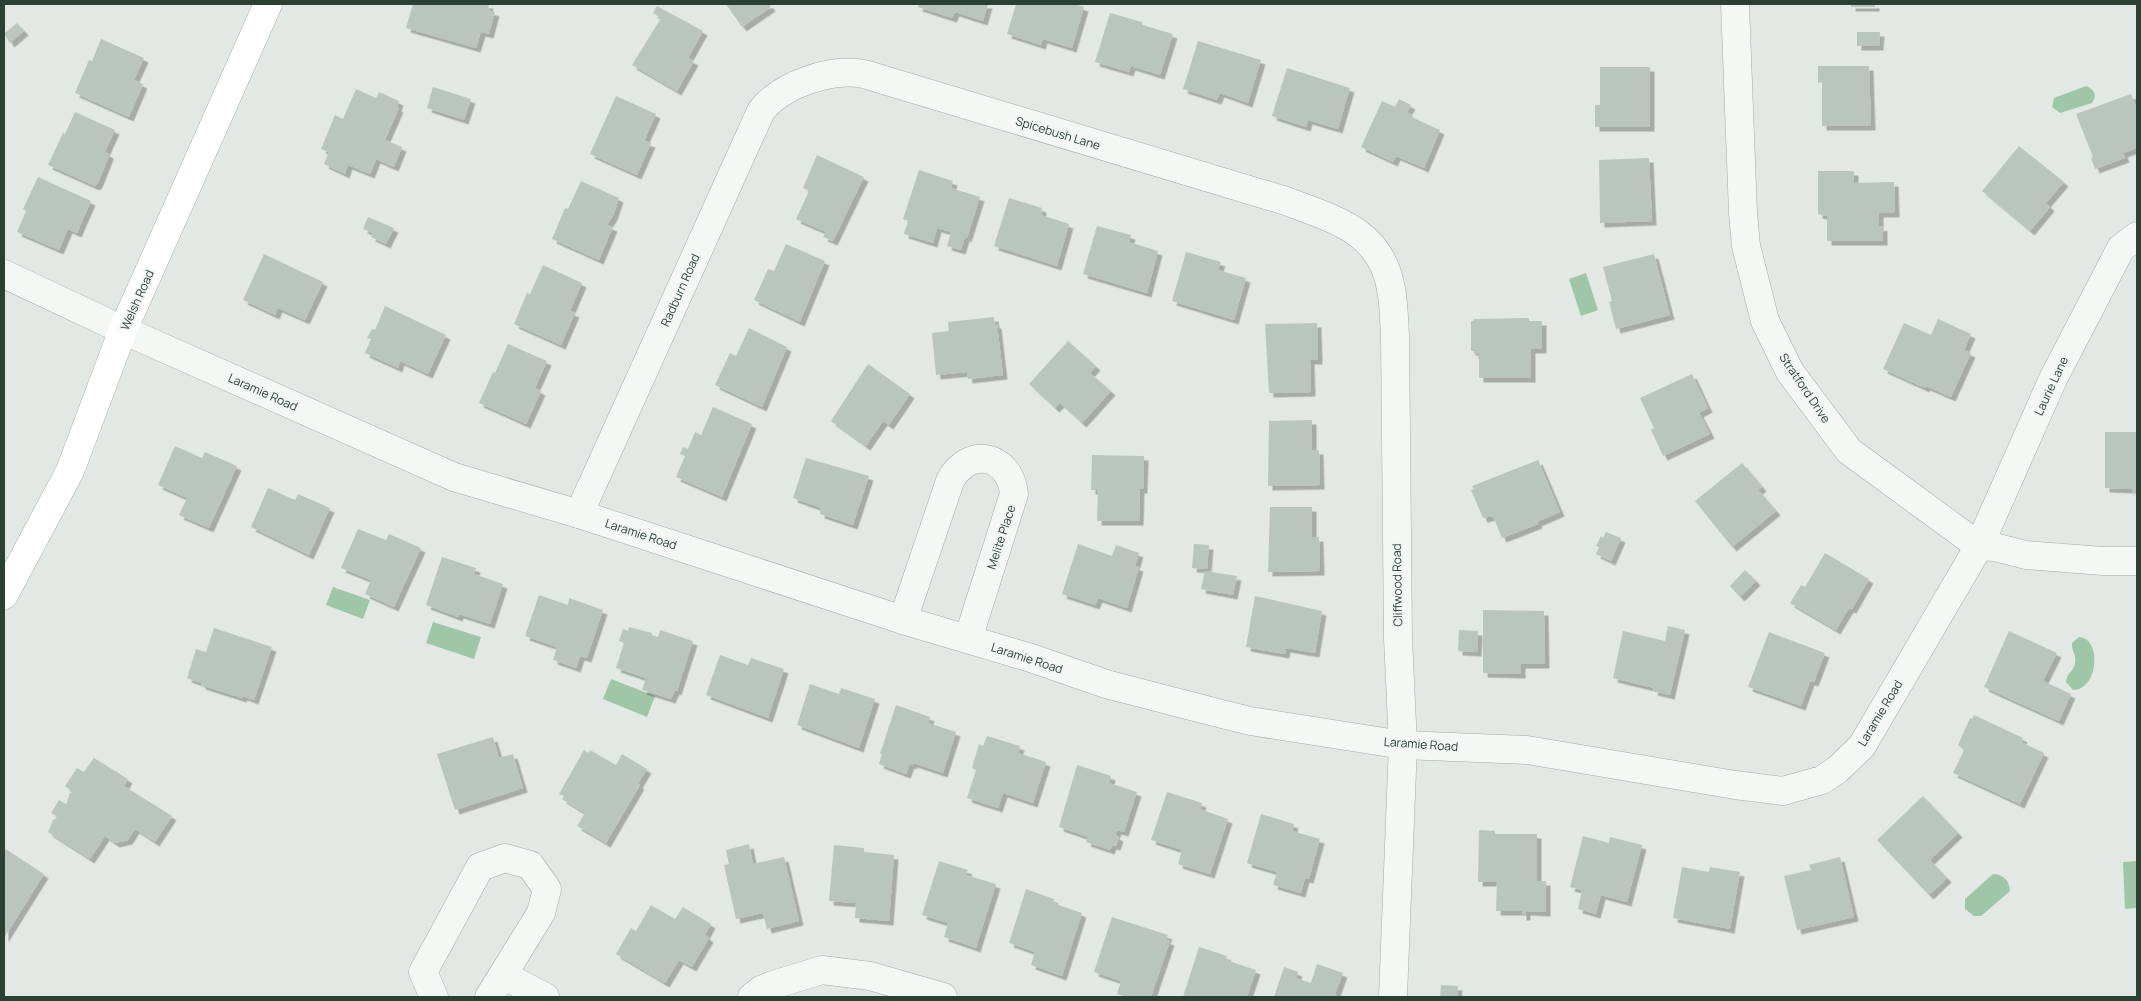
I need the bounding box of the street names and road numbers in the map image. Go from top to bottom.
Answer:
street label: Spicebush Lane [1014,112,1102,154]
street label: Radburn Road [656,251,704,329]
street label: Welsh Road [116,267,158,333]
street label: Stratford Drive [1775,350,1835,426]
street label: Laurie Lane [2030,354,2072,418]
street label: Laramie Road [226,369,300,415]
street label: Melite Place [983,503,1019,571]
street label: Laramie Road [603,514,679,554]
street label: Cliffwood Road [1388,543,1406,627]
street label: Laramie Road [989,638,1065,678]
street label: Laramie Road [1854,677,1906,749]
street label: Laramie Road [1383,733,1459,755]

